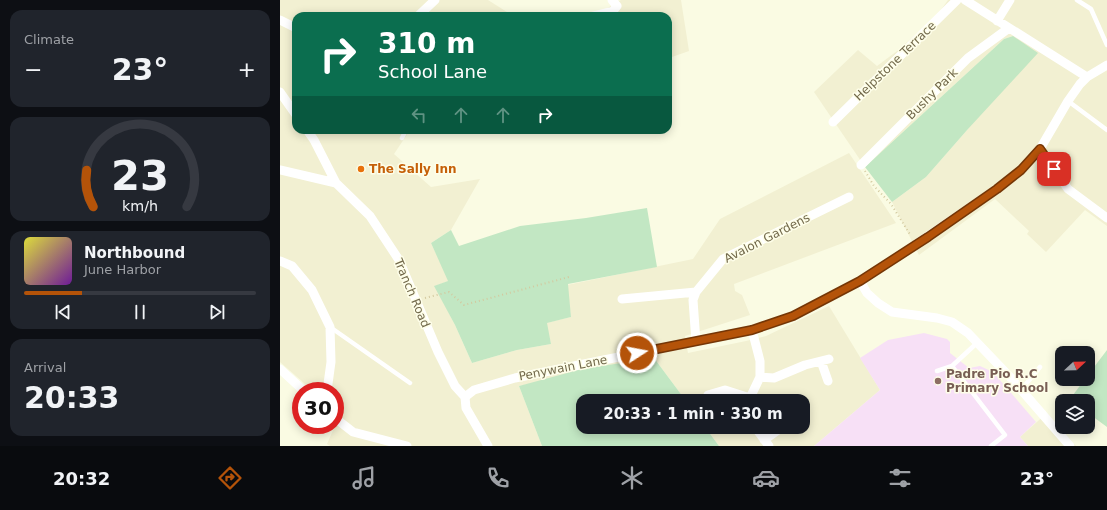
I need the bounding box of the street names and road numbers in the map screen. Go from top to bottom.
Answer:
street label: Helpstone Terrace [851,18,939,104]
street label: Bushy Park [904,65,961,122]
street label: Avalon Gardens [722,210,812,266]
street label: Tranch Road [391,255,433,330]
street label: Penywain Lane [518,353,608,383]

